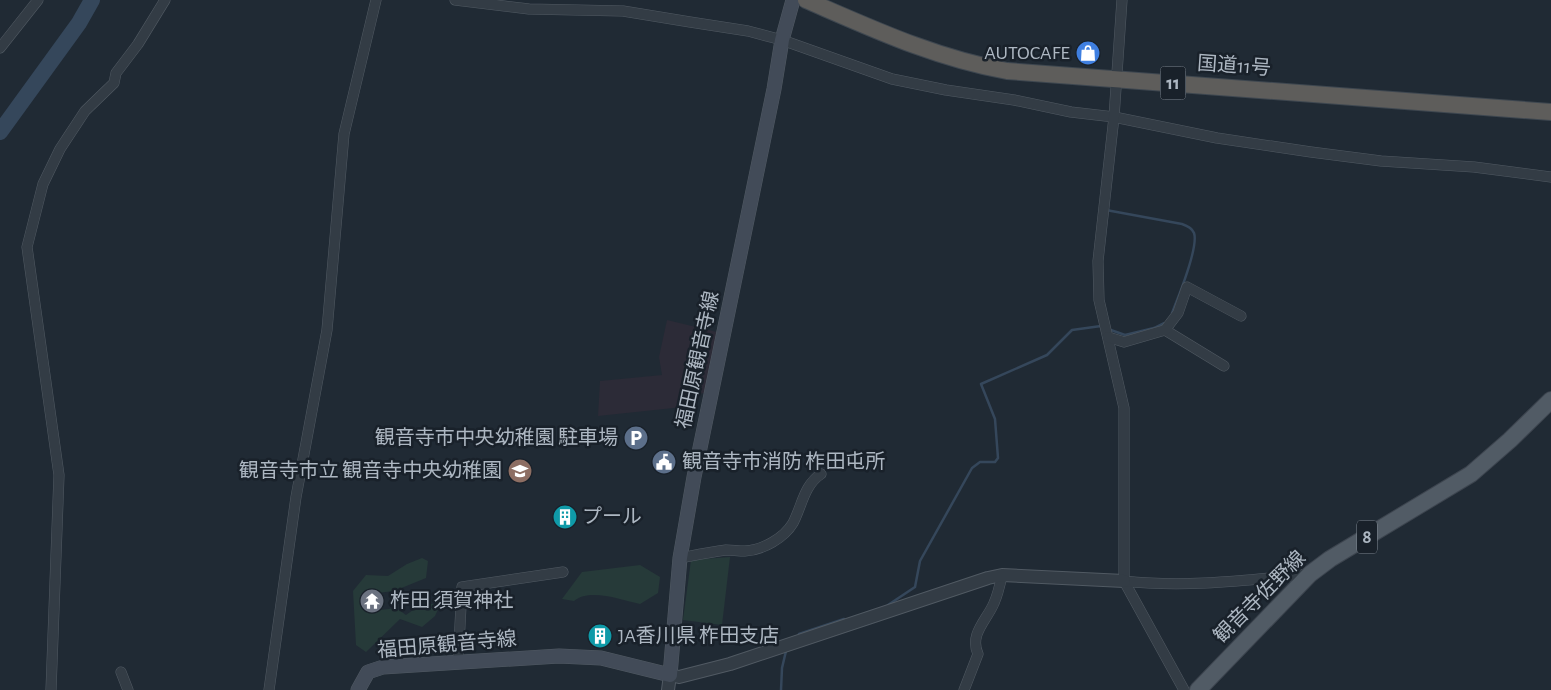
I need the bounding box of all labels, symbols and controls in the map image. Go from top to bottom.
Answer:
shop icon: AUTOCAFE [1075,40,1101,66]
place label: AUTOCAFE [984,43,1070,63]
street label: 国道11号 [1197,52,1272,79]
road number: 11 [1160,66,1186,100]
street label: 福田原観音寺線 [672,289,722,431]
parking icon: 観音寺市中央幼稚園 駐車場 [623,425,649,451]
place label: 観音寺市中央幼稚園 駐車場 [375,426,618,448]
public building icon: 観音寺市消防 柞田屯所 [651,449,677,475]
place label: 観音寺市消防 柞田屯所 [682,451,885,472]
school or university icon: 観音寺市立 観音寺中央幼稚園 [507,458,533,484]
place label: 観音寺市立 観音寺中央幼稚園 [239,460,502,481]
building icon: プール [552,504,578,530]
place label: プール [582,506,642,527]
road number: 8 [1357,520,1377,554]
street label: 観音寺佐野線 [1209,546,1309,646]
temple icon: 柞田 須賀神社 [359,588,385,614]
place label: 柞田 須賀神社 [390,590,513,611]
building icon: JA香川県 柞田支店 [587,623,613,649]
place label: JA香川県 柞田支店 [618,625,779,646]
street label: 福田原観音寺線 [376,627,518,661]

